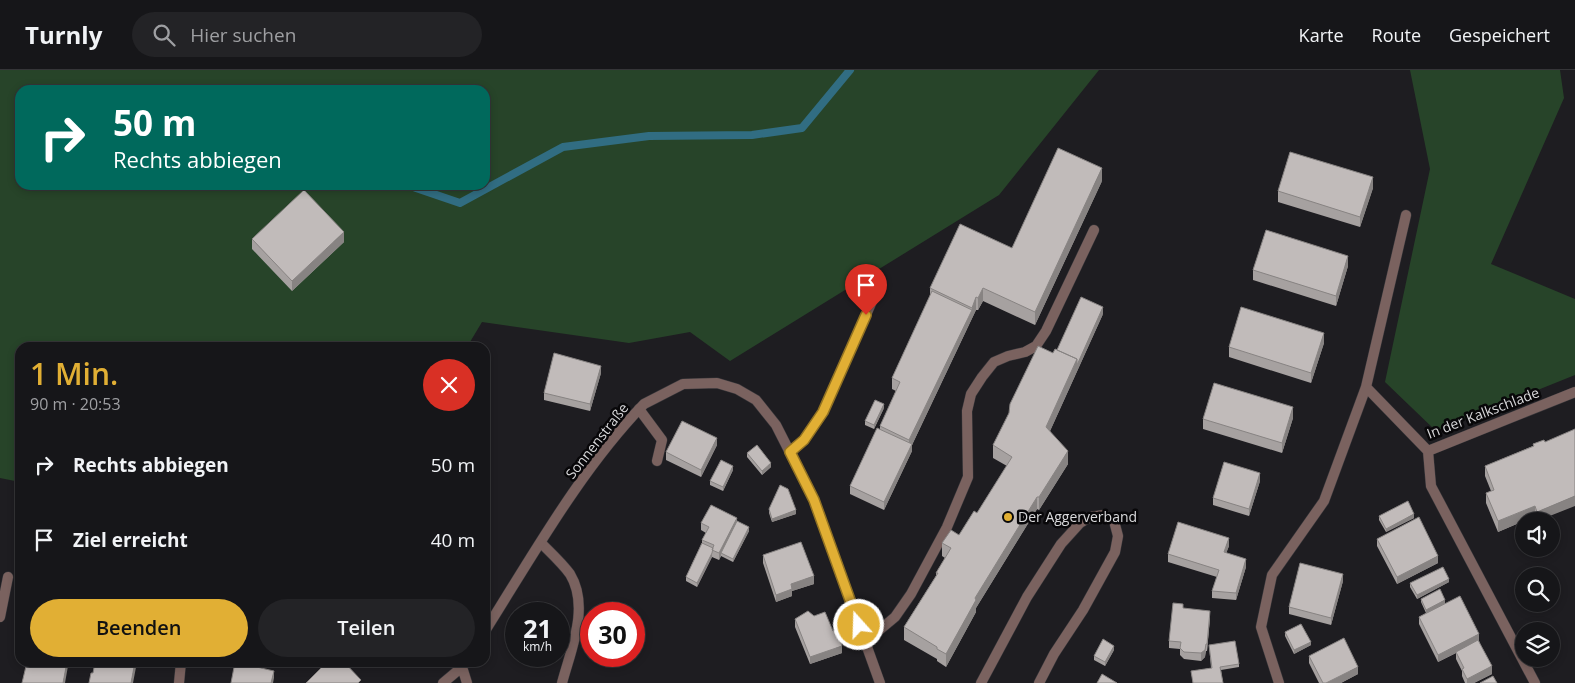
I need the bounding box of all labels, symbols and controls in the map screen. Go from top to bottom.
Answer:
search box [132,12,482,57]
text: Turnly [25,18,102,51]
icon: search [150,21,178,49]
text: Hier suchen [190,22,296,48]
text: Karte [1299,23,1344,47]
text: Route [1372,23,1421,47]
text: Gespeichert [1449,23,1550,47]
text: 50 m [113,99,196,146]
icon: right [30,105,95,170]
text: Rechts abbiegen [113,144,282,174]
pin [845,264,887,315]
icon: arrive [852,271,880,299]
text: 1 Min. [30,353,118,394]
button: close [423,359,475,411]
street label: In der Kalkschlade [1424,382,1542,443]
text: 90 m · 20:53 [30,393,121,415]
street label: Sonnenstraße [561,399,632,483]
icon: right [30,451,58,479]
text: Rechts abbiegen [73,452,229,478]
text: 50 m [431,452,475,478]
place label: Der Aggerverband [1018,507,1137,526]
marker: Der Aggerverband [1002,511,1014,523]
map controls [1515,512,1560,667]
button: sound [1515,512,1560,557]
icon: arrive [30,526,58,554]
text: Ziel erreicht [73,527,188,553]
text: 40 m [431,527,475,553]
button: search [1515,567,1560,612]
position arrow [832,598,884,650]
button: Beenden [30,599,248,657]
button: Teilen [258,599,475,657]
speed limit sign: 30 [580,602,645,667]
text: 21 [523,611,552,645]
button: layers [1515,622,1560,667]
text: km/h [523,638,552,655]

